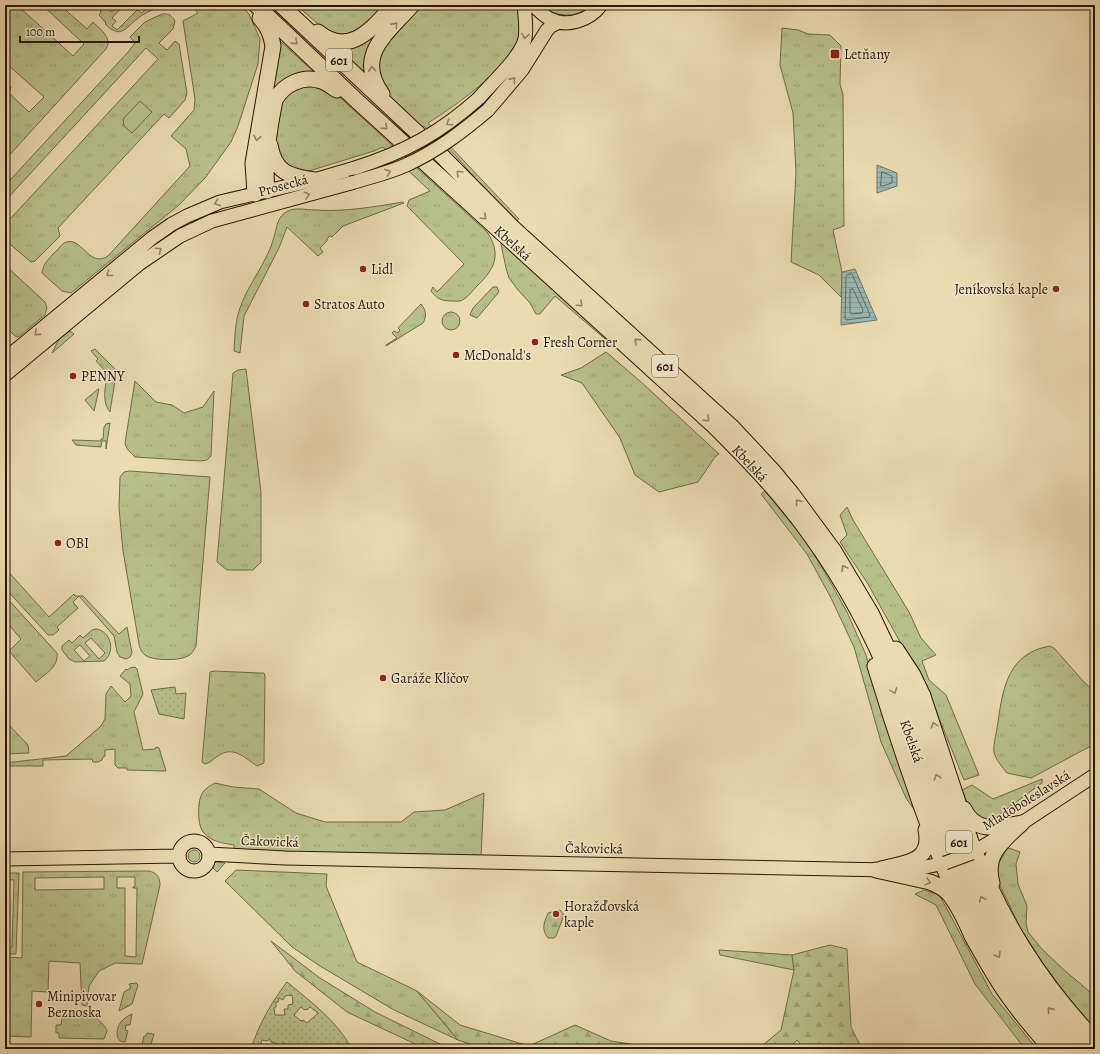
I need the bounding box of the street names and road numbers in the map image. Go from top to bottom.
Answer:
road number: 601 [326,49,352,71]
street label: Prosecká [256,170,311,201]
street label: Kbelská [490,221,536,266]
road number: 601 [652,355,678,377]
street label: Kbelská [728,441,772,486]
street label: Kbelská [895,717,928,766]
street label: Mladoboleslavská [979,766,1074,835]
street label: Čakovická [241,831,300,852]
road number: 601 [946,831,972,853]
street label: Čakovická [565,838,624,859]

